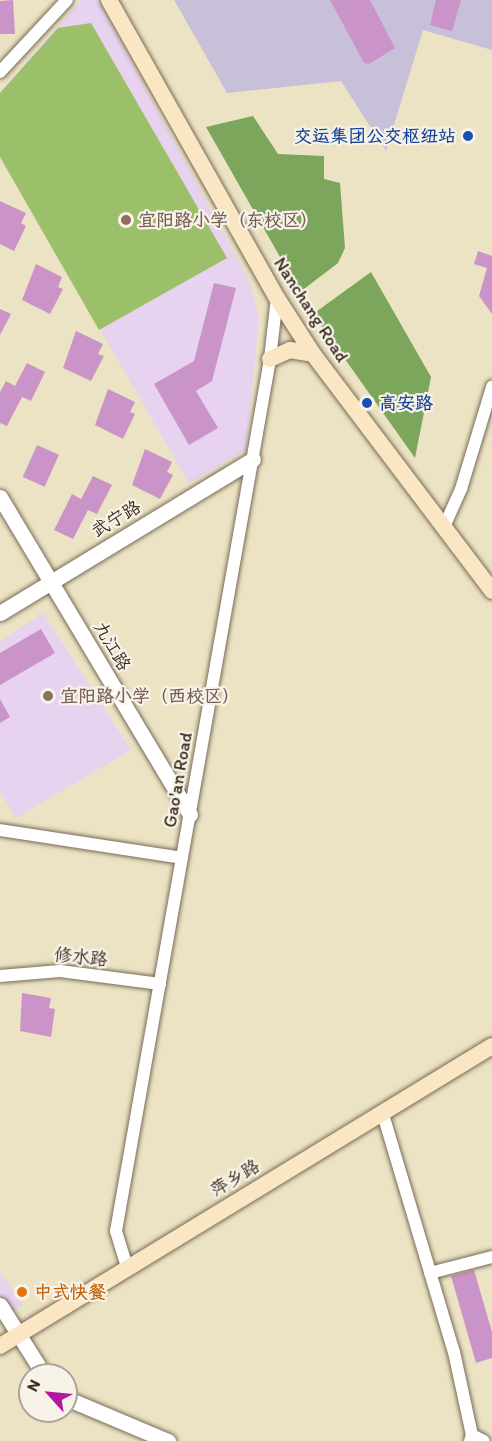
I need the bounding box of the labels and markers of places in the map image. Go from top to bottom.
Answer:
place label: 交运集团公交枢纽站 [294,125,456,147]
marker: 交运集团公交枢纽站 [461,129,475,143]
place label: 宜阳路小学（东校区） [138,209,318,231]
marker: 宜阳路小学（东校区） [119,213,133,227]
place label: 高安路 [379,392,433,414]
marker: 高安路 [360,396,374,410]
place label: 宜阳路小学（西校区） [60,685,240,707]
marker: 宜阳路小学（西校区） [41,689,55,703]
place label: 中式快餐 [34,1281,106,1303]
marker: 中式快餐 [15,1285,29,1299]

